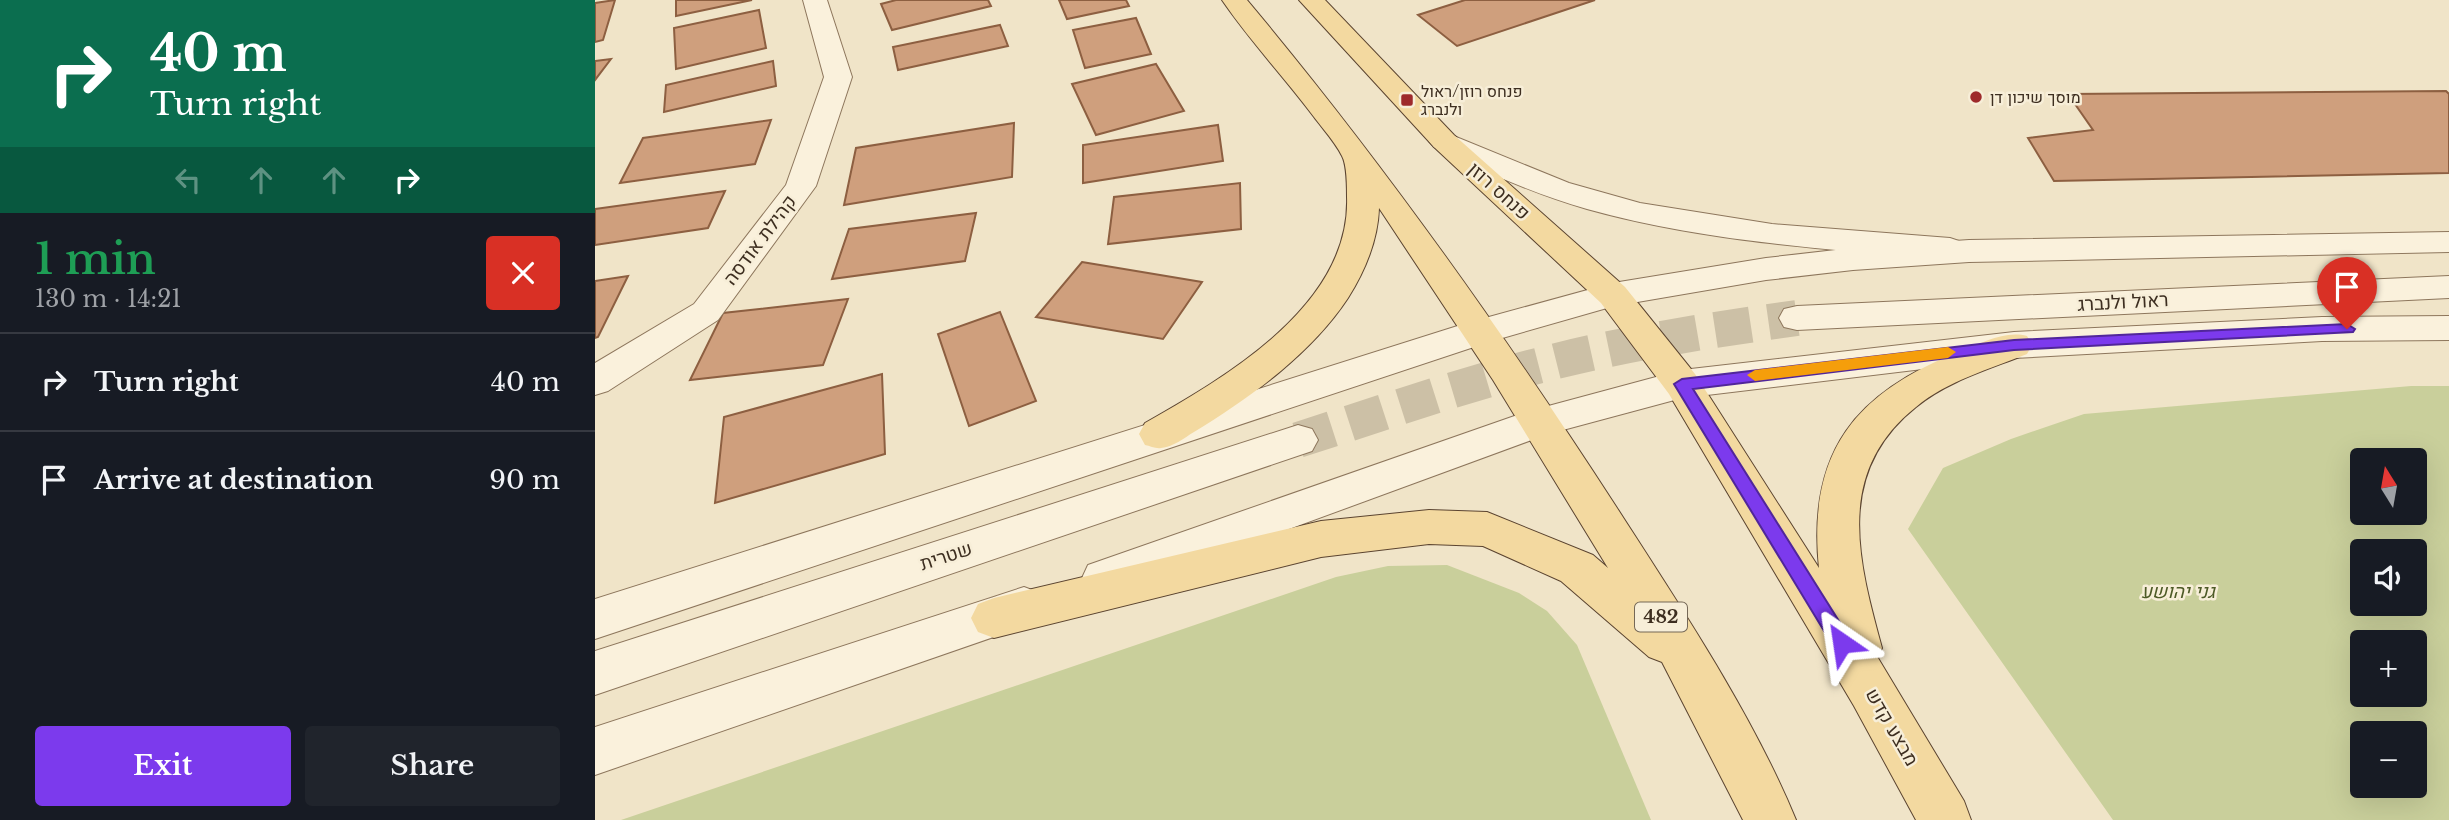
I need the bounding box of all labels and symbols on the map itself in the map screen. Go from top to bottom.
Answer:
place label: פנחס רוזן/ראול ולנברג [1421,81,1523,119]
place label: מוסך שיכון דן [1990,87,2081,107]
marker: מוסך שיכון דן [1968,89,1984,105]
marker: פנחס רוזן/ראול ולנברג [1399,92,1415,108]
street label: פנחס רוזן [1463,157,1535,225]
street label: קהילת אודסה [719,190,801,290]
pin [2317,257,2377,329]
street label: ראול ולנברג [2077,288,2169,316]
north arrow [2350,448,2427,525]
street label: שטרית [917,537,975,575]
park label: גני יהושע [2141,580,2217,603]
road number: 482 [1635,602,1687,632]
position arrow [1805,606,1879,680]
street label: מבצע קדש [1861,684,1923,770]

